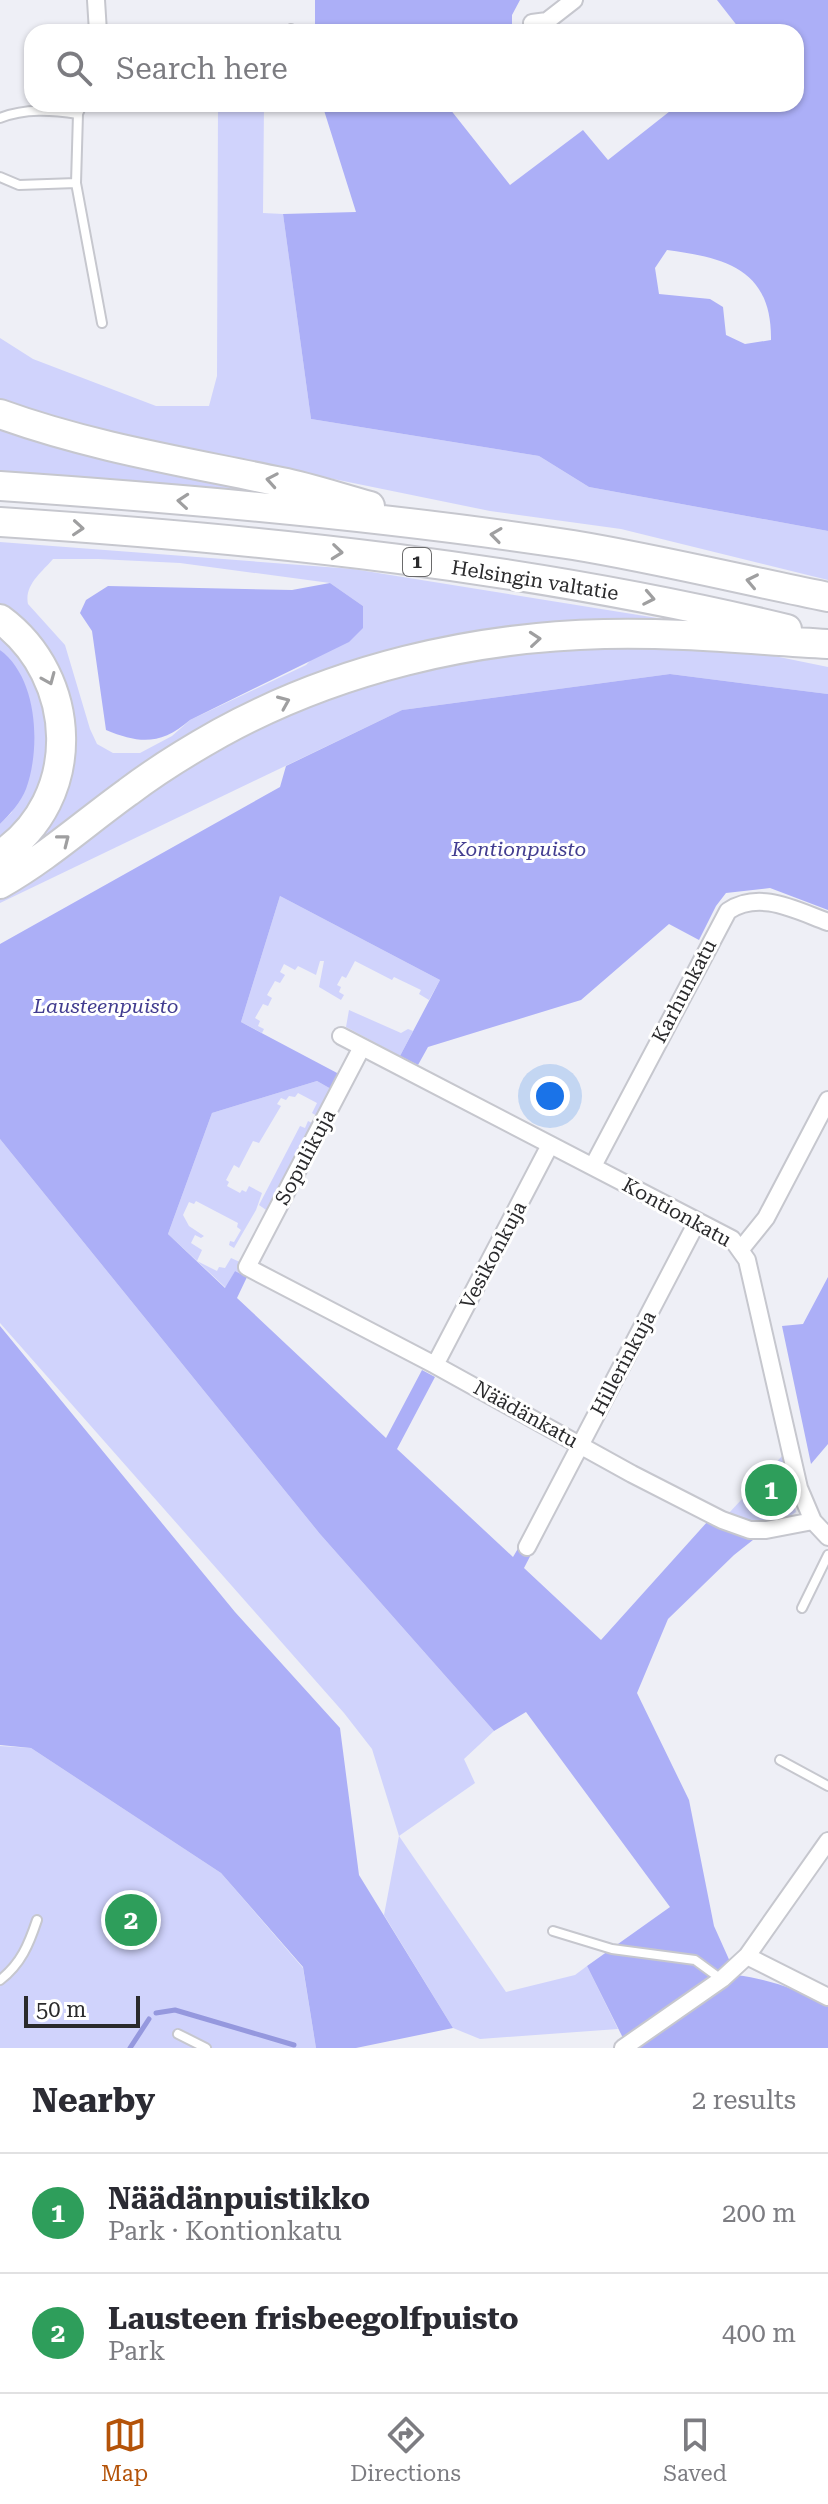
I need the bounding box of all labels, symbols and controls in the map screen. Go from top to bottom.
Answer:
search box [24,24,804,112]
icon: search [52,46,96,90]
text: Search here [116,51,288,86]
one-way arrow [265,473,279,490]
one-way arrow [176,493,189,510]
one-way arrow [72,519,85,536]
one-way arrow [489,526,502,543]
one-way arrow [331,543,344,560]
road number: 1 [403,548,431,576]
street label: Helsingin valtatie [450,555,620,605]
one-way arrow [745,573,759,590]
one-way arrow [642,589,656,606]
one-way arrow [529,630,542,647]
one-way arrow [39,671,55,685]
one-way arrow [275,695,290,711]
one-way arrow [55,836,70,850]
park label: Kontionpuisto [451,837,586,861]
street label: Karhunkatu [647,935,722,1047]
park label: Lausteenpuisto [33,994,179,1018]
your location [530,1076,570,1116]
street label: Sopulikuja [270,1105,340,1209]
street label: Kontionkatu [618,1172,736,1252]
street label: Vesikonkuja [455,1197,531,1313]
street label: Hillerinkuja [585,1306,661,1420]
street label: Näädänkatu [470,1375,583,1453]
pin: 1 [745,1460,797,1520]
pin: 2 [105,1890,157,1950]
scale bar [24,1992,140,2028]
text: 50 m [36,1997,86,2022]
text: Nearby [32,2080,155,2120]
text: 2 results [692,2085,796,2115]
text: Näädänpuistikko [108,2181,370,2216]
text: 1 [51,2198,65,2228]
text: 200 m [722,2198,796,2228]
text: Park · Kontionkatu [108,2216,342,2246]
text: Lausteen frisbeegolfpuisto [108,2301,519,2336]
text: 2 [51,2318,65,2348]
text: 400 m [722,2318,796,2348]
text: Park [108,2336,165,2366]
tab: Map [101,2413,148,2486]
tab: Directions [350,2413,461,2486]
tab: Saved [663,2413,727,2486]

